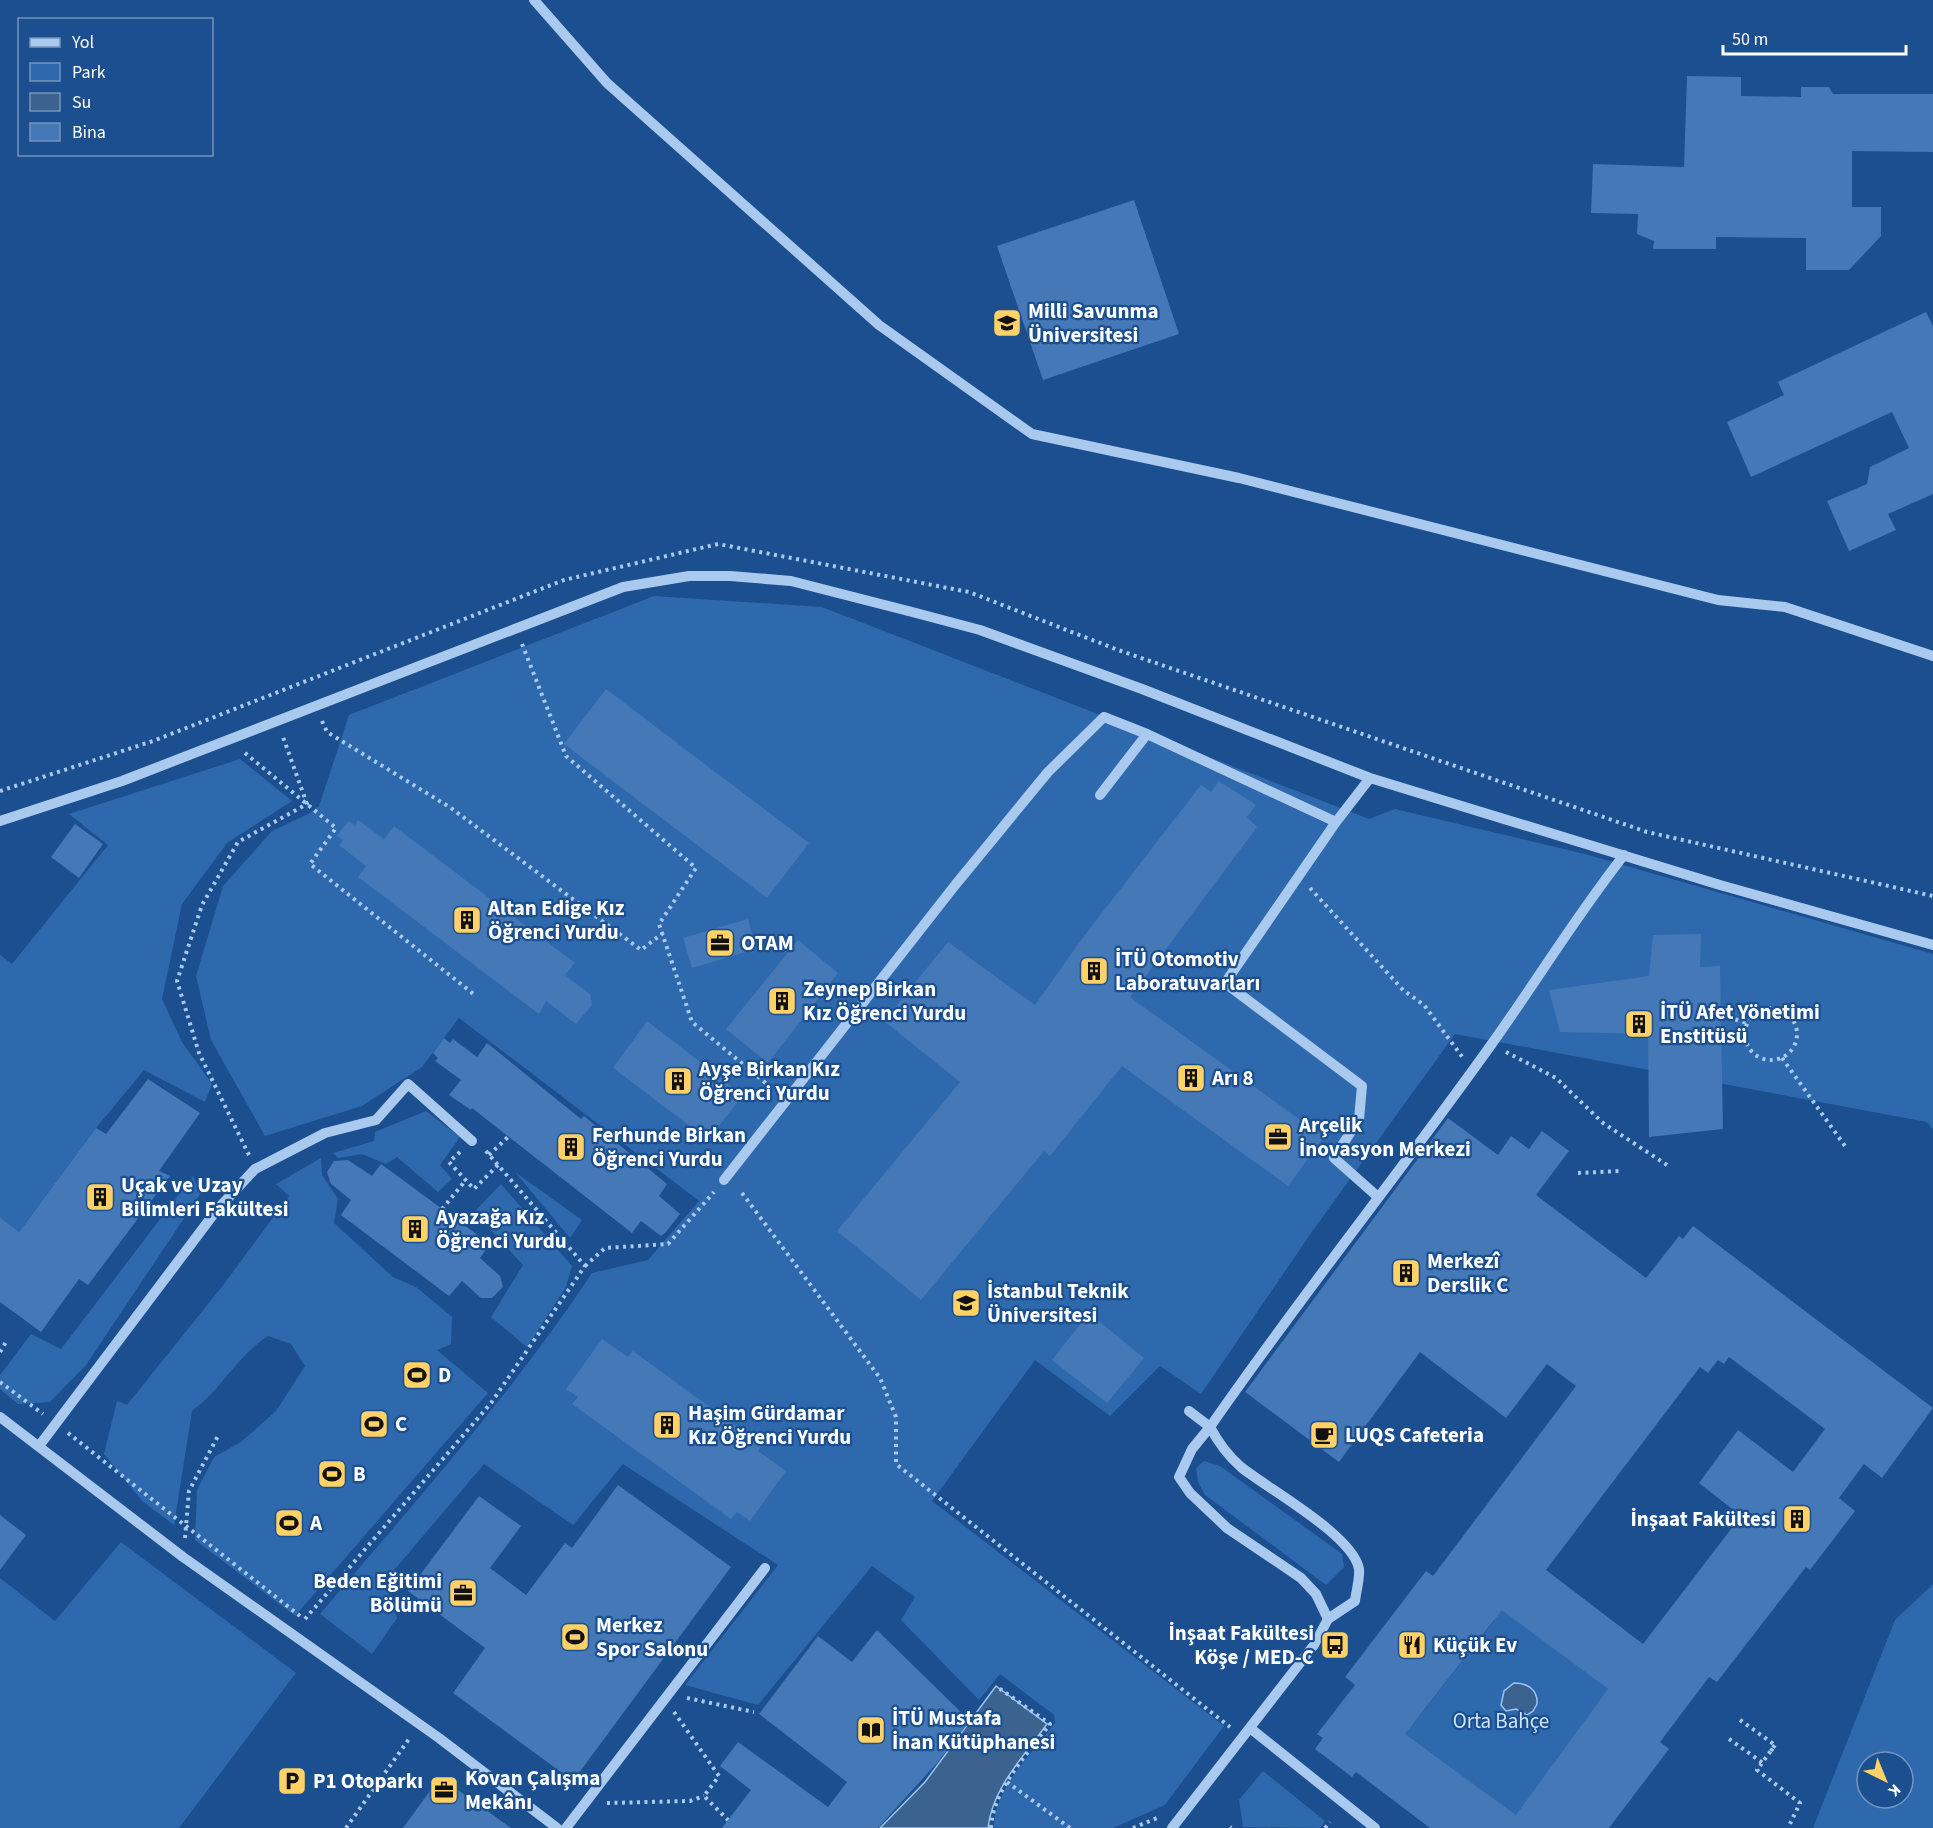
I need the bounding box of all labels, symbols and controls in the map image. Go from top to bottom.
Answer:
legend [18,18,213,156]
scale bar [1723,18,1906,56]
text: 50 m [1732,27,1768,52]
text: Yol [71,30,94,55]
text: Park [72,60,106,85]
text: Su [72,90,91,115]
text: Bina [72,120,106,145]
place label: Milli Savunma Üniversitesi [1028,296,1159,350]
school or university icon: Milli Savunma Üniversitesi [991,307,1023,339]
place label: Altan Edige Kız Öğrenci Yurdu [487,893,625,947]
building icon: Altan Edige Kız Öğrenci Yurdu [451,904,483,936]
office icon: OTAM [704,927,736,959]
place label: OTAM [741,928,794,958]
place label: İTÜ Otomotiv Laboratuvarları [1115,944,1260,998]
building icon: İTÜ Otomotiv Laboratuvarları [1078,955,1110,987]
place label: Zeynep Birkan Kız Öğrenci Yurdu [803,974,966,1028]
building icon: Zeynep Birkan Kız Öğrenci Yurdu [766,985,798,1017]
place label: İTÜ Afet Yönetimi Enstitüsü [1660,997,1820,1051]
building icon: İTÜ Afet Yönetimi Enstitüsü [1623,1008,1655,1040]
place label: Ayşe Birkan Kız Öğrenci Yurdu [698,1054,840,1108]
building icon: Arı 8 [1175,1062,1207,1094]
place label: Arı 8 [1211,1063,1254,1093]
building icon: Ayşe Birkan Kız Öğrenci Yurdu [662,1065,694,1097]
place label: Arçelik İnovasyon Merkezi [1298,1110,1471,1164]
place label: Ferhunde Birkan Öğrenci Yurdu [592,1120,746,1174]
office icon: Arçelik İnovasyon Merkezi [1262,1121,1294,1153]
building icon: Ferhunde Birkan Öğrenci Yurdu [555,1131,587,1163]
place label: Uçak ve Uzay Bilimleri Fakültesi [121,1170,289,1224]
building icon: Uçak ve Uzay Bilimleri Fakültesi [84,1181,116,1213]
place label: Ayazağa Kız Öğrenci Yurdu [435,1202,567,1256]
building icon: Ayazağa Kız Öğrenci Yurdu [399,1213,431,1245]
place label: Merkezî Derslik C [1427,1246,1508,1300]
building icon: Merkezî Derslik C [1390,1257,1422,1289]
place label: İstanbul Teknik Üniversitesi [987,1276,1129,1330]
school or university icon: İstanbul Teknik Üniversitesi [950,1287,982,1319]
sports icon: D [401,1359,433,1391]
place label: D [438,1360,451,1390]
place label: Haşim Gürdamar Kız Öğrenci Yurdu [688,1398,851,1452]
sports icon: C [358,1408,390,1440]
place label: C [395,1409,407,1439]
building icon: Haşim Gürdamar Kız Öğrenci Yurdu [651,1409,683,1441]
cafe icon: LUQS Cafeteria [1308,1419,1340,1451]
place label: LUQS Cafeteria [1345,1420,1484,1450]
sports icon: B [316,1458,348,1490]
place label: B [353,1459,366,1489]
building icon: İnşaat Fakültesi [1781,1503,1813,1535]
place label: İnşaat Fakültesi [1630,1504,1776,1534]
sports icon: A [273,1507,305,1539]
place label: A [309,1508,323,1538]
place label: Beden Eğitimi Bölümü [313,1566,442,1620]
office icon: Beden Eğitimi Bölümü [447,1577,479,1609]
place label: Merkez Spor Salonu [596,1610,708,1664]
place label: İnşaat Fakültesi Köşe / MED-C [1168,1618,1314,1672]
sports icon: Merkez Spor Salonu [559,1621,591,1653]
bus stop icon: İnşaat Fakültesi Köşe / MED-C [1319,1629,1351,1661]
restaurant icon: Küçük Ev [1396,1629,1428,1661]
place label: Küçük Ev [1433,1630,1517,1660]
place label: İTÜ Mustafa İnan Kütüphanesi [892,1703,1055,1757]
park label: Orta Bahçe [1453,1706,1549,1736]
library icon: İTÜ Mustafa İnan Kütüphanesi [855,1714,887,1746]
north arrow [1855,1750,1915,1810]
place label: Kovan Çalışma Mekânı [465,1763,600,1817]
parking icon: P1 Otoparkı [276,1765,308,1797]
place label: P1 Otoparkı [313,1766,423,1796]
office icon: Kovan Çalışma Mekânı [428,1774,460,1806]
text: K [1883,1779,1906,1802]

